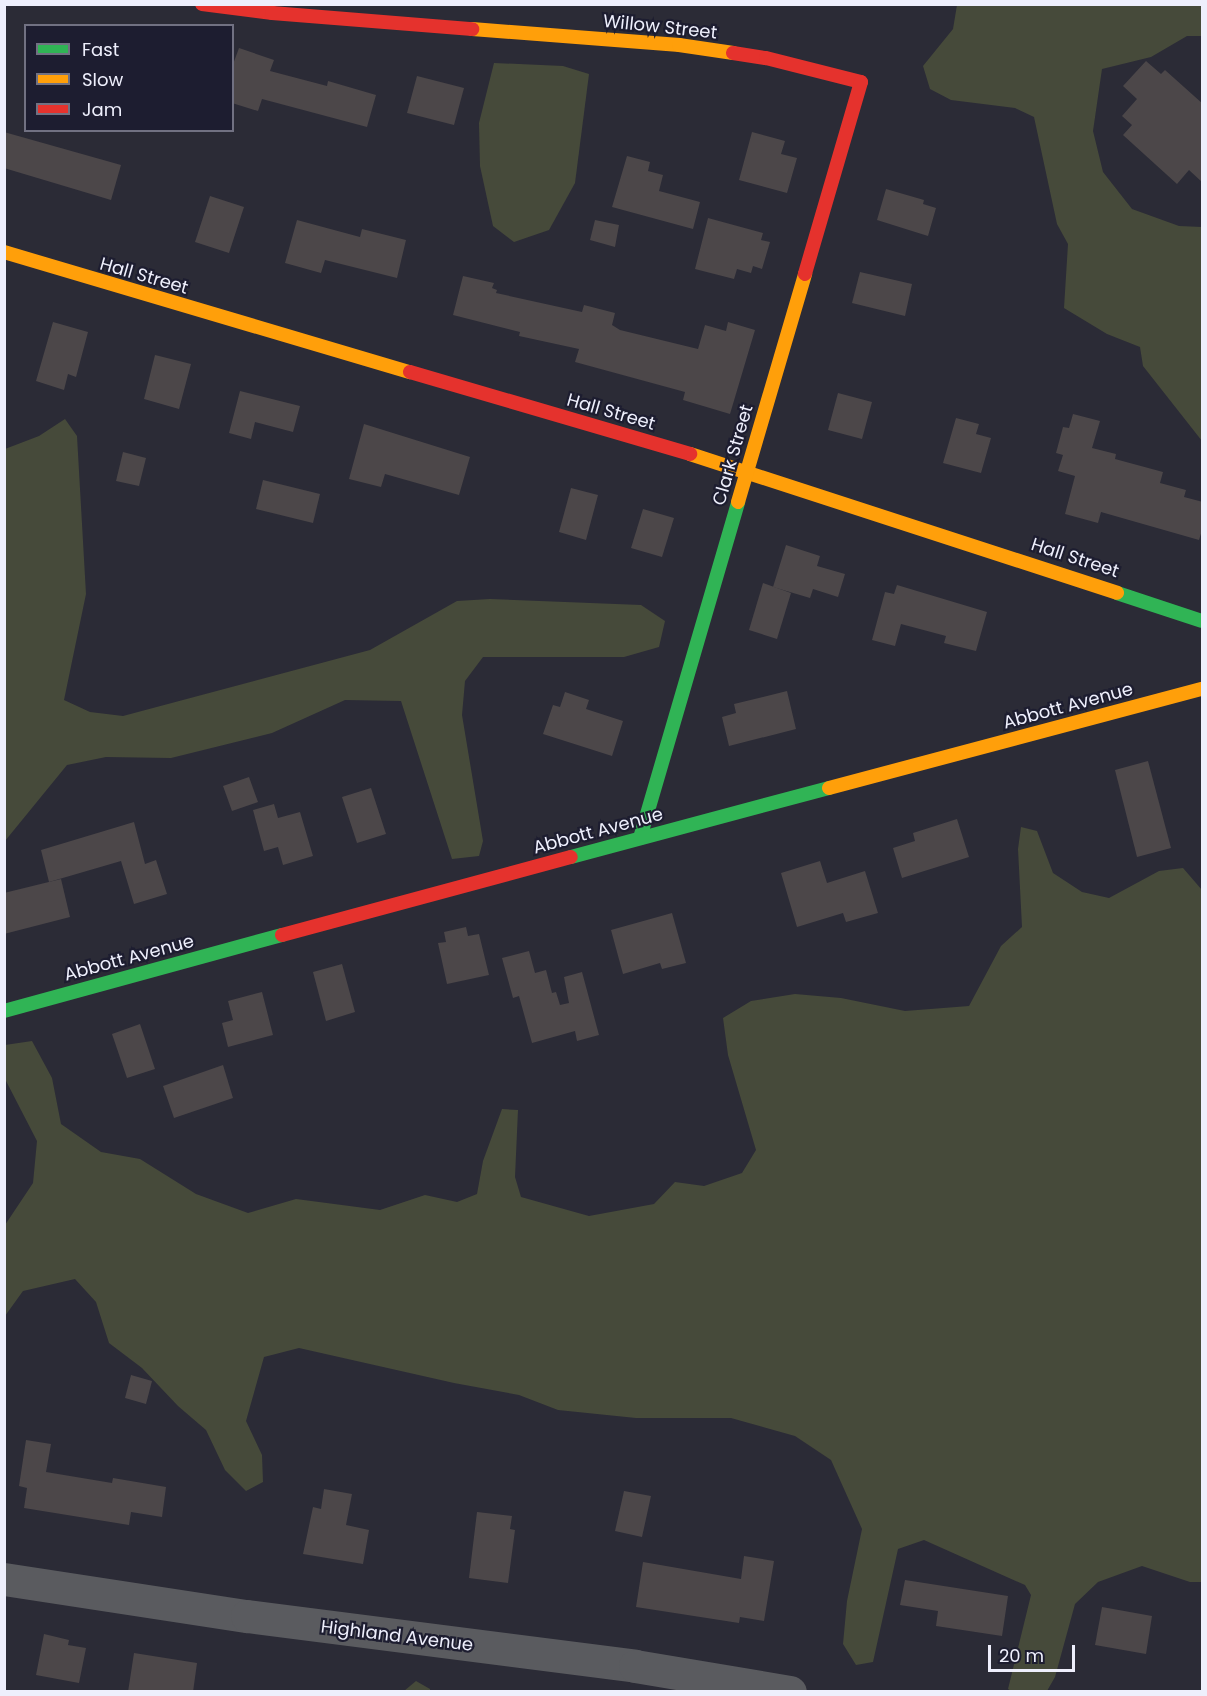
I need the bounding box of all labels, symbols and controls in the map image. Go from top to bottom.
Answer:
street label: Willow Street [602,10,718,44]
legend [24,24,234,132]
text: Fast [82,37,119,62]
text: Slow [82,67,123,92]
text: Jam [82,97,122,122]
street label: Hall Street [97,253,191,299]
street label: Hall Street [564,389,658,435]
street label: Clark Street [708,402,758,508]
street label: Hall Street [1028,534,1122,582]
street label: Abbott Avenue [1001,678,1135,734]
street label: Abbott Avenue [531,803,665,859]
street label: Abbott Avenue [62,930,196,986]
street label: Highland Avenue [320,1616,474,1656]
scale bar [991,1633,1078,1671]
text: 20 m [999,1643,1044,1668]

